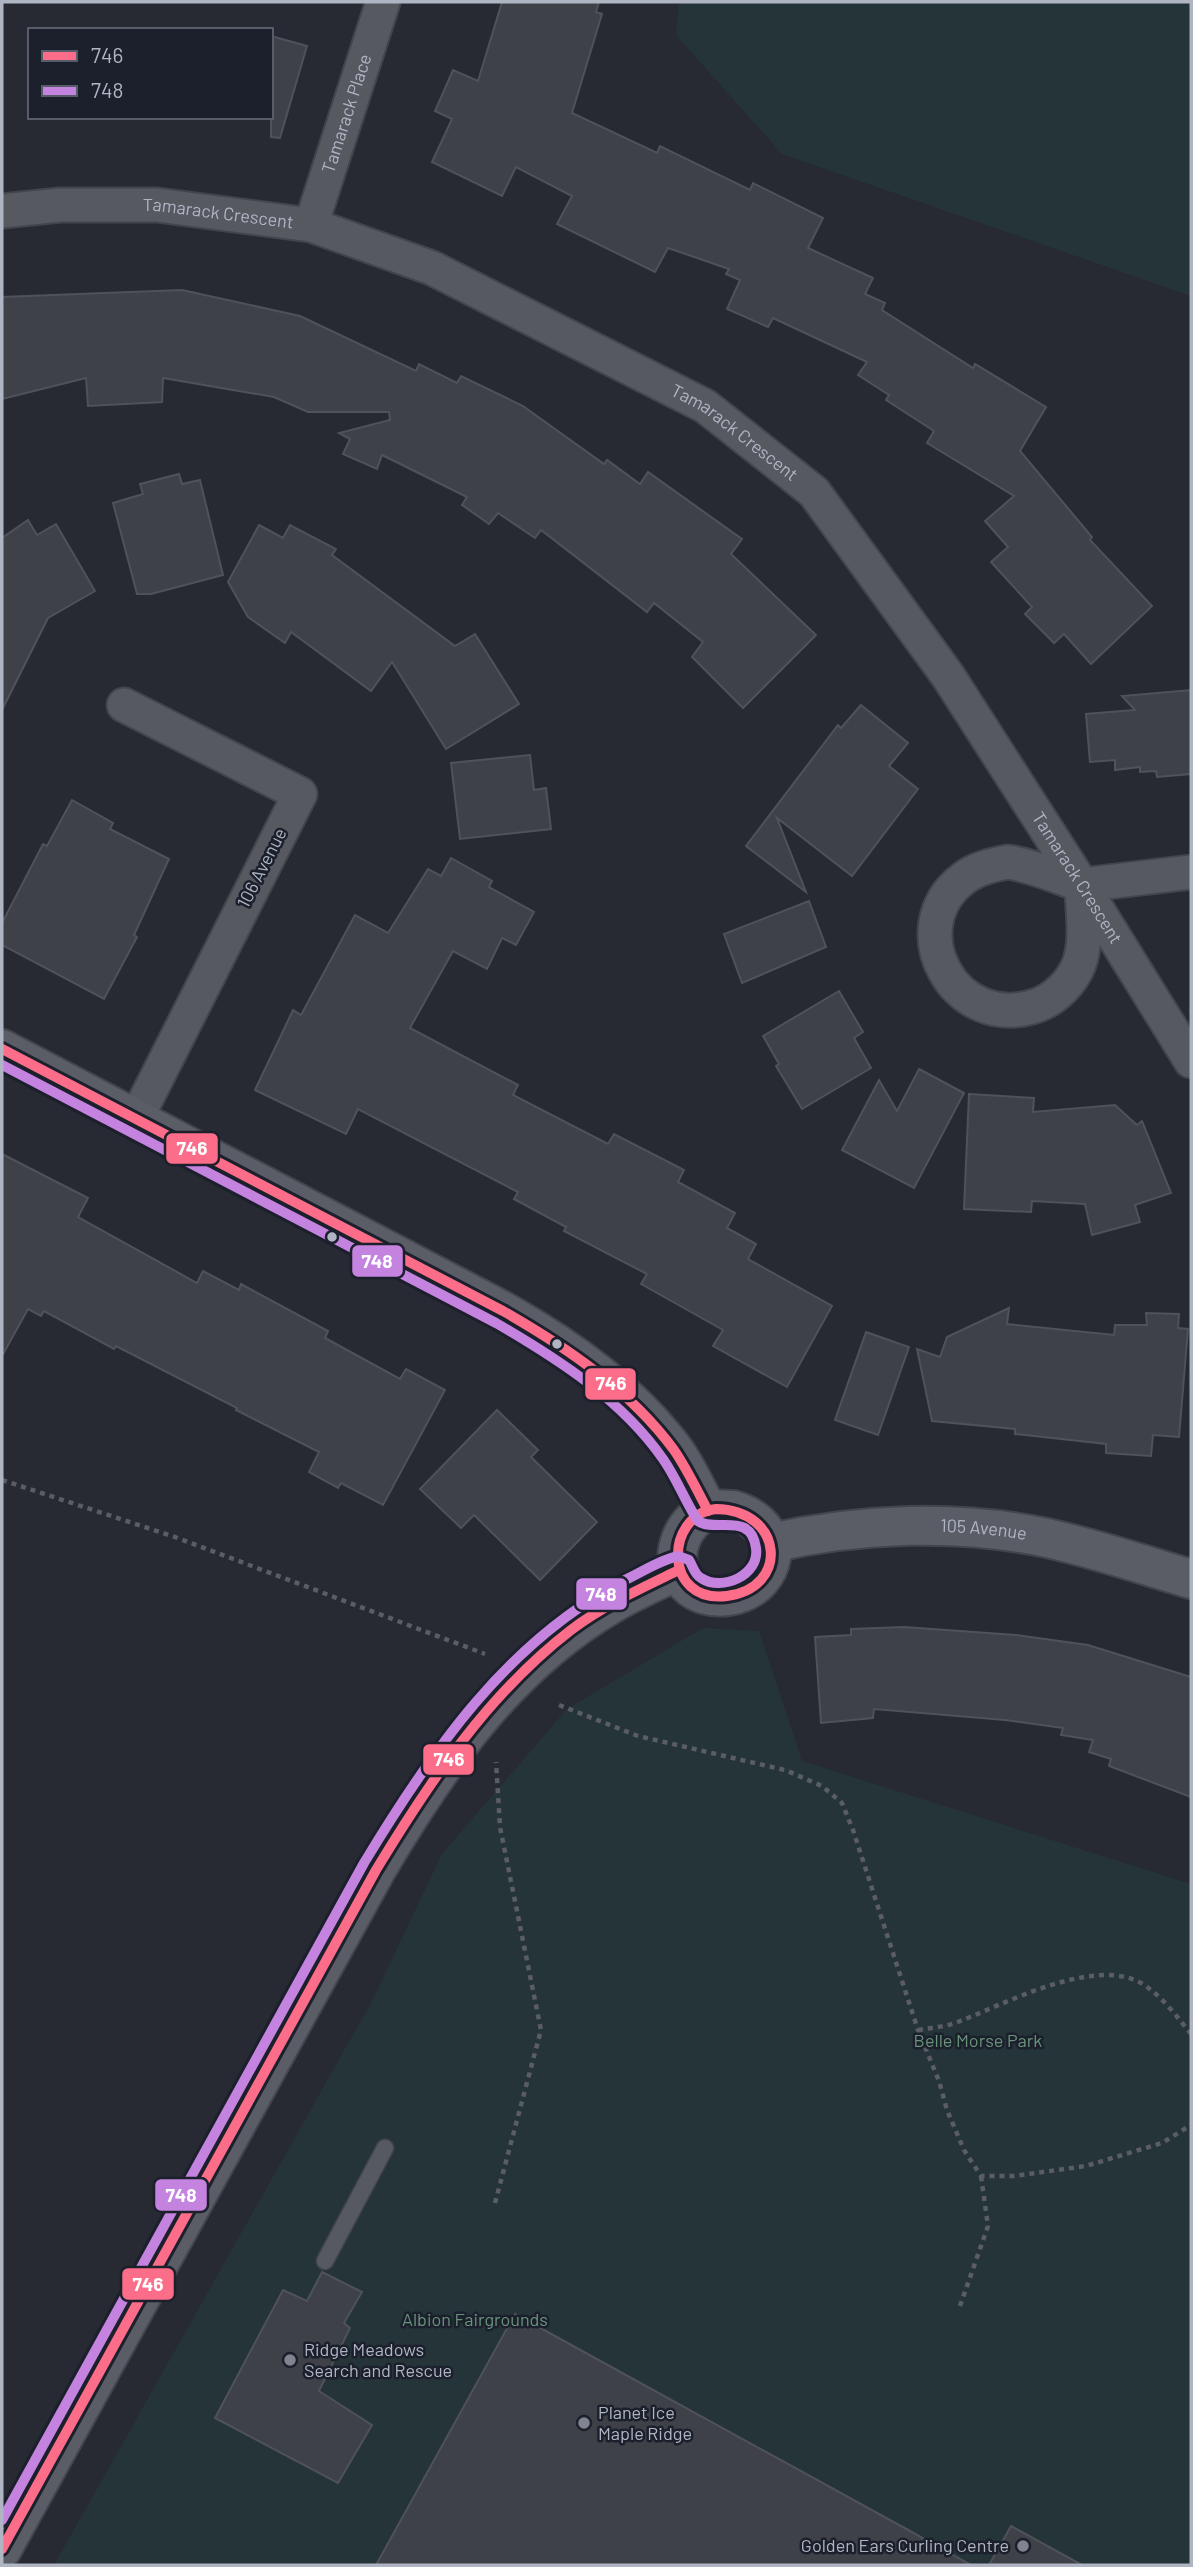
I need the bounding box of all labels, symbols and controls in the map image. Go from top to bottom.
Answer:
legend [28,28,273,119]
text: 746 [91,42,123,67]
street label: Tamarack Place [316,51,376,176]
text: 748 [91,77,123,102]
street label: Tamarack Crescent [143,193,295,233]
street label: Tamarack Crescent [668,379,803,485]
street label: Tamarack Crescent [1028,807,1128,947]
street label: 106 Avenue [232,824,291,911]
line badge: 746 [165,1132,219,1165]
text: 746 [176,1136,208,1159]
unlabelled marker [325,1230,339,1244]
line badge: 748 [351,1244,404,1278]
text: 748 [361,1249,393,1272]
unlabelled marker [550,1337,564,1351]
line badge: 746 [584,1367,637,1401]
text: 746 [595,1371,627,1394]
street label: 105 Avenue [940,1514,1029,1544]
line badge: 748 [575,1577,628,1611]
text: 748 [585,1582,617,1605]
line badge: 746 [422,1743,475,1776]
text: 746 [433,1747,465,1770]
park label: Belle Morse Park [914,2029,1042,2051]
line badge: 748 [154,2178,208,2212]
text: 748 [165,2183,197,2206]
line badge: 746 [121,2267,175,2301]
text: 746 [132,2272,164,2295]
park label: Albion Fairgrounds [402,2308,548,2330]
place label: Ridge Meadows Search and Rescue [304,2338,452,2381]
marker: Ridge Meadows Search and Rescue [282,2352,298,2368]
place label: Planet Ice Maple Ridge [598,2401,692,2444]
marker: Planet Ice Maple Ridge [576,2415,592,2431]
place label: Golden Ears Curling Centre [801,2534,1009,2556]
marker: Golden Ears Curling Centre [1015,2538,1031,2554]

